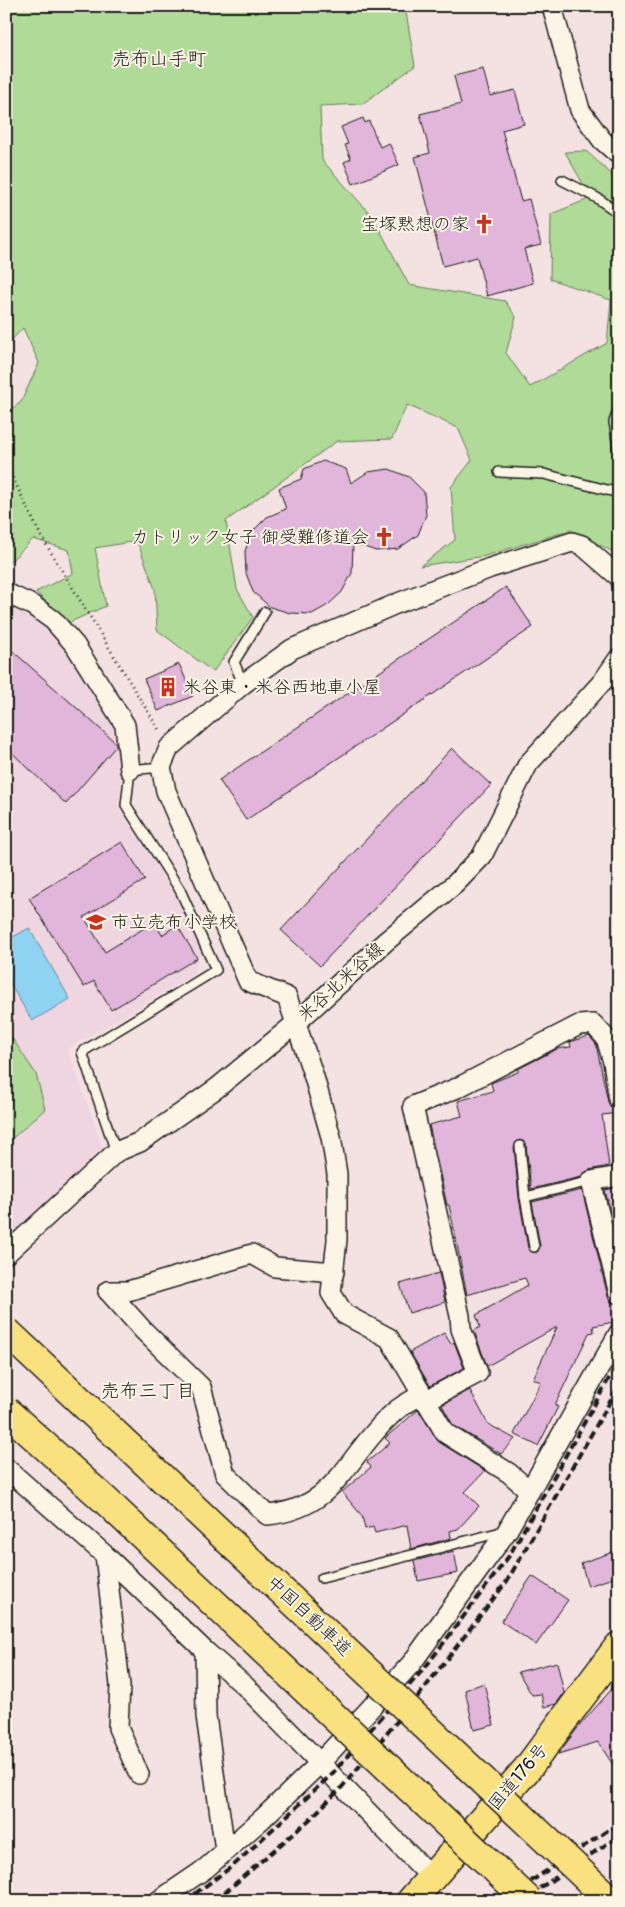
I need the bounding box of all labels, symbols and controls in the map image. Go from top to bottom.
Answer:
district label: 売布山手町 [111,47,207,71]
place label: 宝塚黙想の家 [361,213,469,236]
church icon: 宝塚黙想の家 [473,213,495,235]
place label: カトリック女子 御受難修道会 [131,526,369,549]
church icon: カトリック女子 御受難修道会 [373,526,395,548]
building icon: 米谷東・米谷西地車小屋 [157,676,179,698]
place label: 米谷東・米谷西地車小屋 [183,676,381,699]
school or university icon: 市立売布小学校 [85,911,107,933]
place label: 市立売布小学校 [111,911,237,934]
street label: 米谷北米谷線 [293,937,389,1027]
district label: 売布三丁目 [100,1379,196,1403]
street label: 中国自動車道 [262,1571,356,1661]
street label: 国道176号 [483,1739,553,1815]

